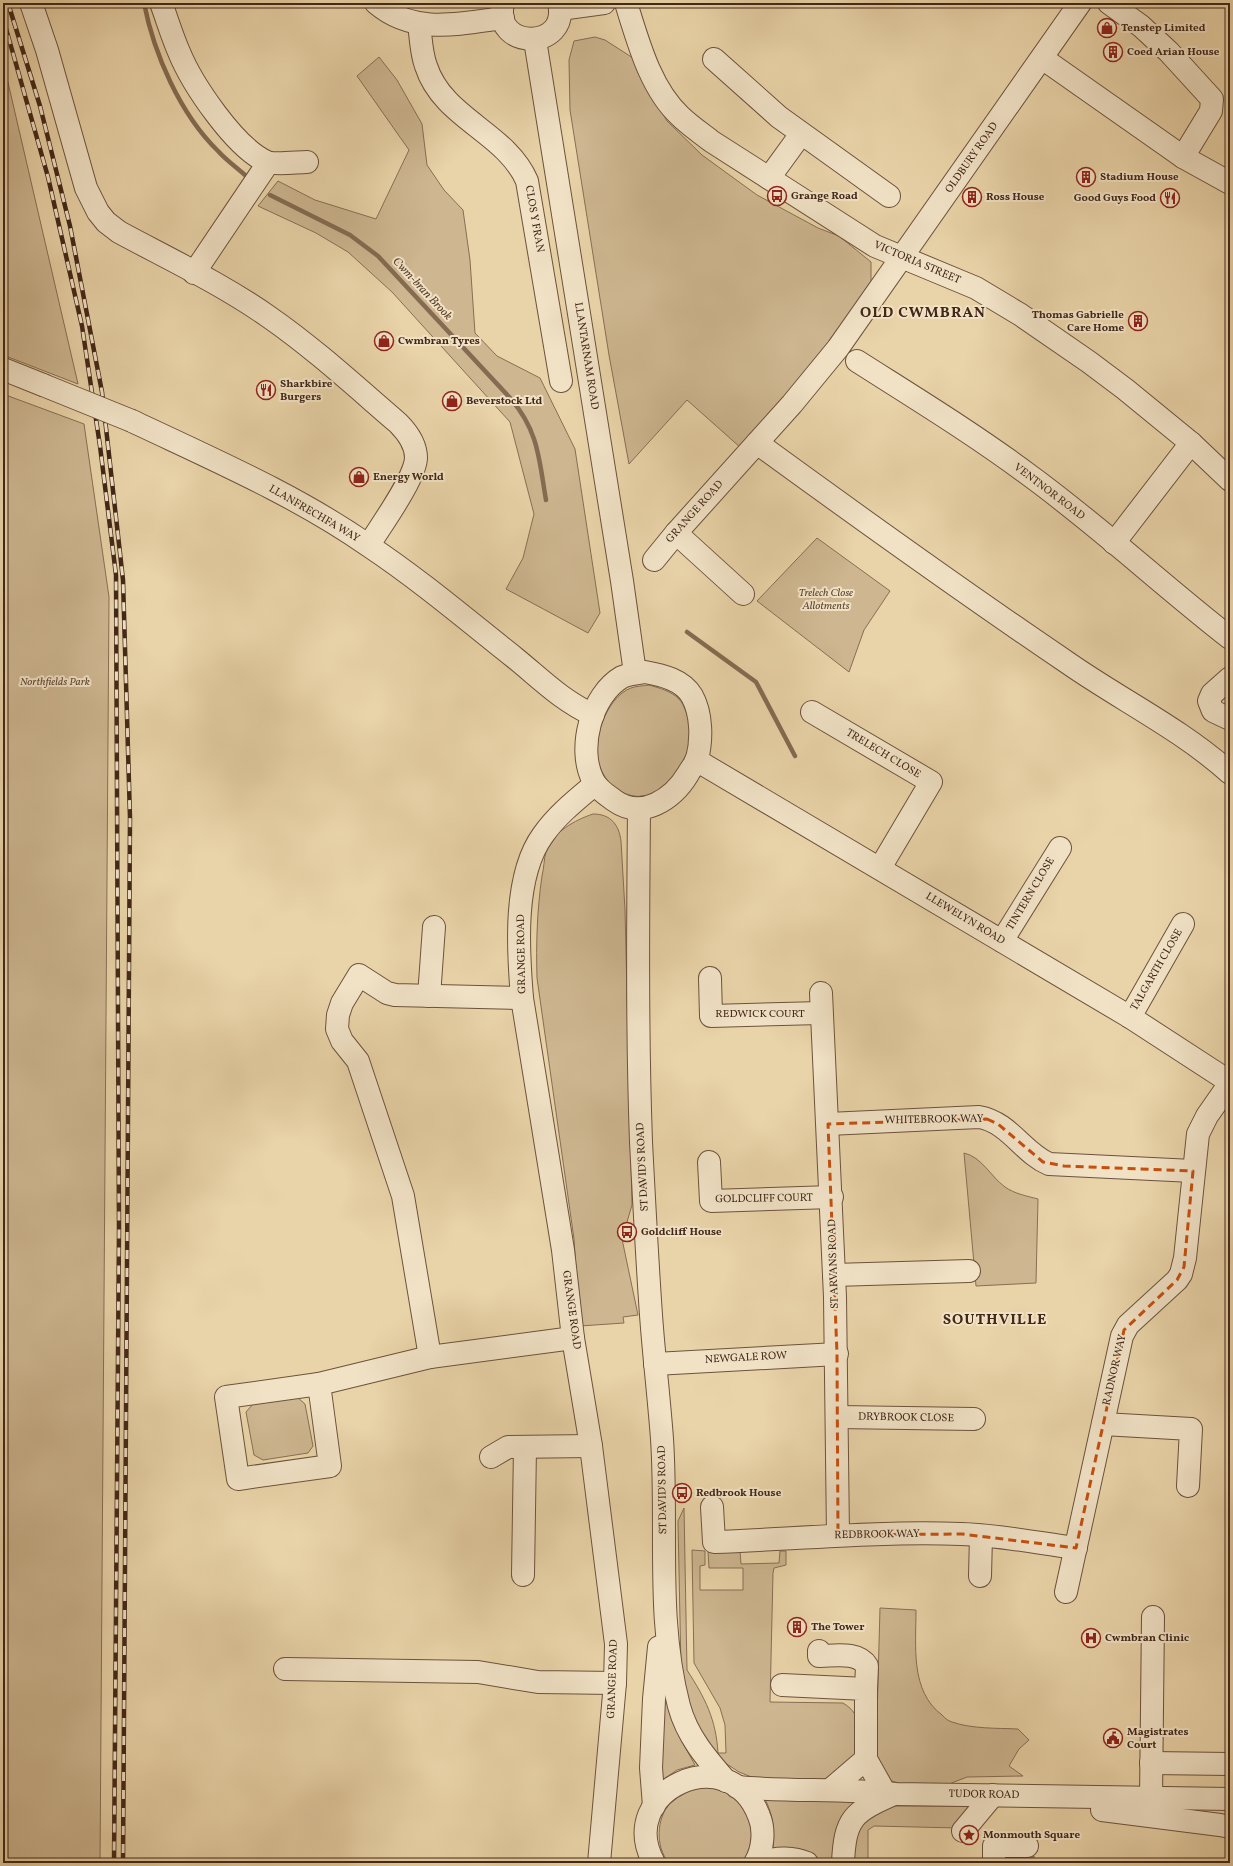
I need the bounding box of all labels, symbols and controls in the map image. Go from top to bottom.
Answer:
shop icon: Tenstep Limited [1096,17,1118,39]
place label: Tenstep Limited [1121,21,1206,36]
building icon: Coed Arian House [1102,41,1124,63]
place label: Coed Arian House [1127,45,1220,60]
street label: OLDBURY ROAD [942,120,1002,196]
building icon: Stadium House [1075,166,1097,188]
place label: Stadium House [1100,170,1179,185]
street label: CLOS Y FRAN [521,184,547,254]
bus stop icon: Grange Road [766,185,788,207]
building icon: Ross House [961,186,983,208]
restaurant icon: Good Guys Food [1159,187,1181,209]
place label: Grange Road [791,189,858,204]
place label: Ross House [986,190,1045,205]
place label: Good Guys Food [1074,191,1156,206]
street label: VICTORIA STREET [871,238,963,288]
water label: Cwm-bran Brook [389,254,456,324]
street label: LLANTARNAM ROAD [570,301,602,411]
district label: OLD CWMBRAN [860,303,986,324]
place label: Thomas Gabrielle Care Home [1032,308,1124,336]
building icon: Thomas Gabrielle Care Home [1127,310,1149,332]
shop icon: Cwmbran Tyres [373,330,395,352]
place label: Cwmbran Tyres [398,334,480,349]
place label: Sharkbire Burgers [280,377,333,405]
restaurant icon: Sharkbire Burgers [255,379,277,401]
shop icon: Beverstock Ltd [441,390,463,412]
place label: Beverstock Ltd [466,394,543,409]
street label: VENTNOR ROAD [1010,460,1088,524]
shop icon: Energy World [348,466,370,488]
place label: Energy World [373,470,444,485]
street label: GRANGE ROAD [663,477,727,547]
street label: LLANFRECHFA WAY [266,482,362,546]
park label: Trelech Close Allotments [799,586,853,614]
park label: Northfields Park [20,675,90,690]
street label: TRELECH CLOSE [843,726,924,782]
street label: TINTERN CLOSE [1003,854,1059,933]
street label: LLEWELYN ROAD [922,889,1008,949]
street label: GRANGE ROAD [514,914,530,994]
street label: TALGARTH CLOSE [1127,926,1187,1014]
street label: REDWICK COURT [715,1007,805,1022]
street label: WHITEBROOK WAY [884,1112,984,1128]
street label: ST DAVID'S ROAD [633,1122,653,1212]
street label: GOLDCLIFF COURT [715,1191,814,1207]
street label: ST ARVANS ROAD [825,1219,843,1309]
bus stop icon: Goldcliff House [616,1221,638,1243]
place label: Goldcliff House [641,1225,722,1240]
street label: GRANGE ROAD [558,1270,584,1350]
district label: SOUTHVILLE [943,1310,1047,1331]
street label: RADNOR WAY [1100,1333,1130,1407]
street label: NEWGALE ROW [705,1348,787,1368]
street label: DRYBROOK CLOSE [858,1410,955,1426]
street label: ST DAVID'S ROAD [655,1445,671,1535]
bus stop icon: Redbrook House [671,1482,693,1504]
place label: Redbrook House [696,1486,782,1501]
street label: REDBROOK WAY [834,1527,920,1543]
building icon: The Tower [786,1616,808,1638]
place label: The Tower [811,1620,865,1635]
hospital icon: Cwmbran Clinic [1080,1627,1102,1649]
place label: Cwmbran Clinic [1105,1631,1189,1646]
street label: GRANGE ROAD [604,1639,622,1719]
place label: Magistrates Court [1127,1725,1189,1753]
public building icon: Magistrates Court [1102,1727,1124,1749]
street label: TUDOR ROAD [948,1787,1020,1803]
place icon: Monmouth Square [958,1824,980,1846]
place label: Monmouth Square [983,1828,1081,1843]

